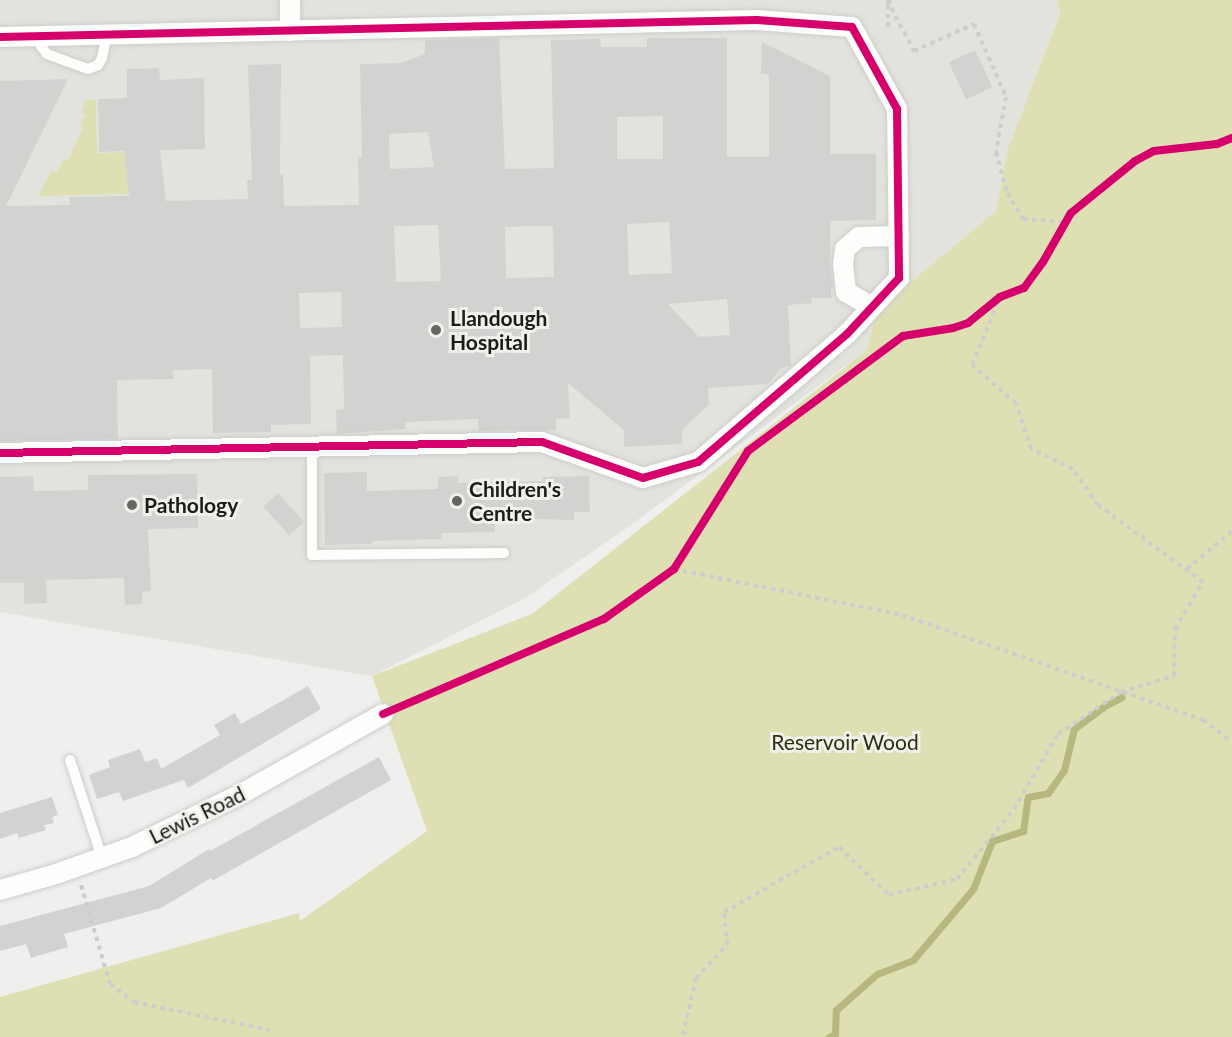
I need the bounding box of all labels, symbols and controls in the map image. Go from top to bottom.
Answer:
place label: Llandough Hospital [450,305,547,355]
marker: Llandough Hospital [427,321,445,339]
place label: Children's Centre [469,476,561,526]
place label: Pathology [144,492,238,518]
marker: Children's Centre [450,494,464,508]
marker: Pathology [125,498,139,512]
park label: Reservoir Wood [771,729,919,755]
street label: Lewis Road [145,781,249,849]

